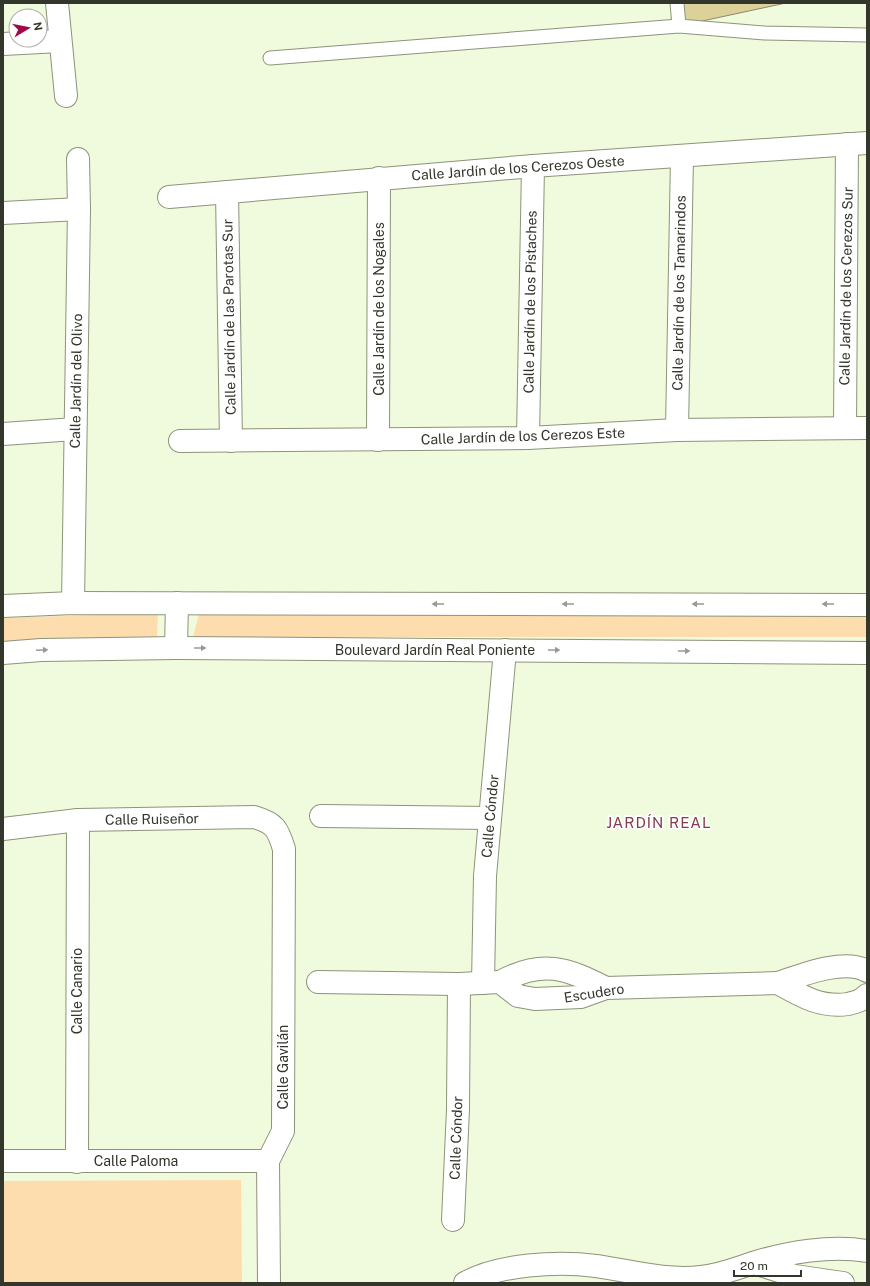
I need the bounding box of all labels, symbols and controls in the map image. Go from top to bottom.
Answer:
north arrow [8,8,48,48]
text: N [31,21,45,32]
street label: Calle Jardín de los Cerezos Oeste [411,153,625,183]
street label: Calle Jardín de los Cerezos Sur [836,187,856,385]
street label: Calle Jardín de los Tamarindos [669,195,689,391]
street label: Calle Jardín de los Pistaches [520,210,540,394]
street label: Calle Jardín de las Parotas Sur [219,219,239,415]
street label: Calle Jardín de los Nogales [371,222,387,396]
street label: Calle Jardín del Olivo [67,313,85,449]
street label: Calle Jardín de los Cerezos Este [421,424,625,448]
one-way arrow [431,601,444,607]
one-way arrow [561,601,574,607]
one-way arrow [691,601,704,607]
one-way arrow [822,601,834,608]
street label: Boulevard Jardín Real Poniente [335,642,535,658]
one-way arrow [194,645,207,651]
one-way arrow [36,646,48,653]
one-way arrow [548,647,560,654]
one-way arrow [678,648,691,654]
street label: Calle Cóndor [478,774,502,858]
street label: Calle Ruiseñor [105,810,199,828]
district label: JARDÍN REAL [606,814,712,831]
street label: Calle Canario [69,948,85,1034]
street label: Escudero [563,980,625,1006]
street label: Calle Gavilán [275,1025,291,1109]
street label: Calle Cóndor [447,1096,465,1180]
street label: Calle Paloma [94,1153,178,1169]
scale bar [734,1252,801,1278]
text: 20 m [740,1259,768,1273]

